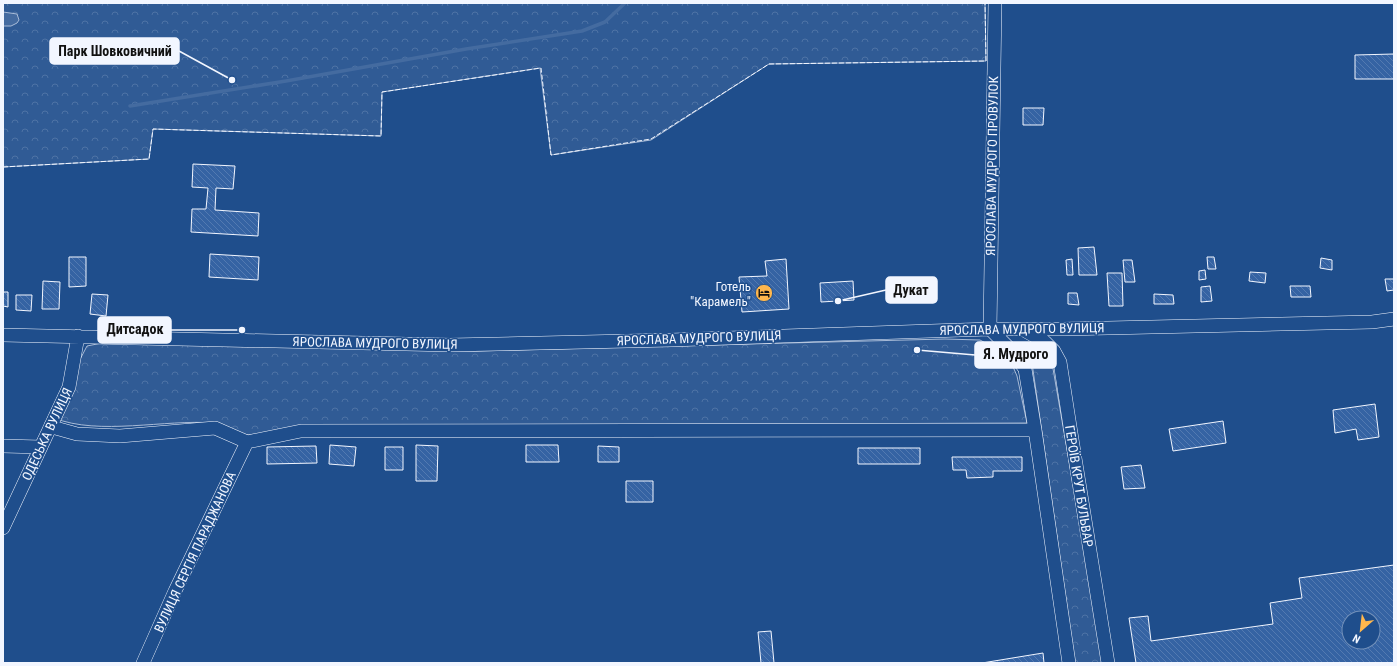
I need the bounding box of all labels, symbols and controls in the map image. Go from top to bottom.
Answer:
callout: Парк Шовковичний [50,38,179,64]
text: Парк Шовковичний [58,43,172,59]
street label: ЯРОСЛАВА МУДРОГО ПРОВУЛОК [983,75,1001,256]
callout: Дукат [886,277,937,303]
place label: Готель "Карамель" [690,279,751,309]
text: Дукат [893,282,929,298]
hotel icon: Готель "Карамель" [754,283,774,303]
callout: Дитсадок [98,317,171,343]
street label: ЯРОСЛАВА МУДРОГО ВУЛИЦЯ [939,320,1105,338]
text: Дитсадок [106,321,164,337]
street label: ЯРОСЛАВА МУДРОГО ВУЛИЦЯ [616,328,782,348]
street label: ЯРОСЛАВА МУДРОГО ВУЛИЦЯ [292,334,458,352]
callout: Я. Мудрого [975,342,1056,368]
text: Я. Мудрого [983,346,1048,362]
street label: ОДЕСЬКА ВУЛИЦЯ [19,385,75,483]
street label: ГЕРОЇВ КРУТ БУЛЬВАР [1062,424,1096,548]
street label: ВУЛИЦЯ СЕРГІЯ ПАРАДЖАНОВА [151,469,239,635]
north arrow [1341,610,1381,650]
text: N [1350,631,1363,646]

